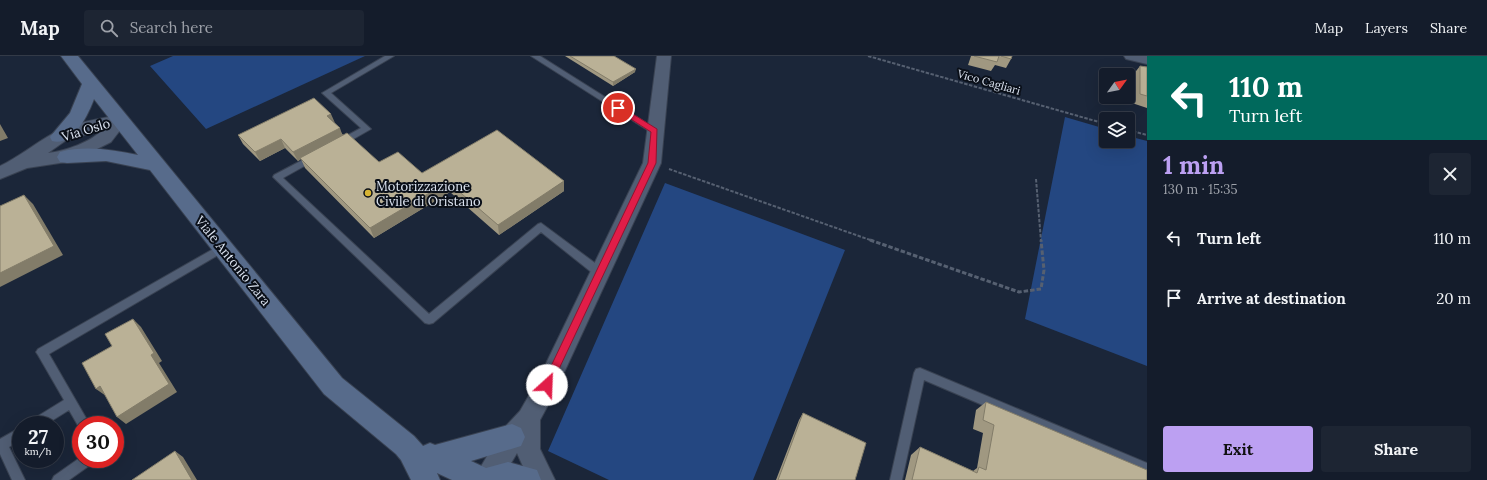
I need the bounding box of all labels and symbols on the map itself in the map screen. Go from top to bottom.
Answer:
street label: Vico Cagliari [955,66,1022,98]
north arrow [1099,68,1135,104]
pin [601,91,635,125]
street label: Via Oslo [59,115,113,146]
place label: Motorizzazione Civile di Oristano [376,178,481,210]
marker: Motorizzazione Civile di Oristano [363,188,373,198]
street label: Viale Antonio Zara [191,212,275,310]
position arrow [526,364,568,406]
speed limit sign: 30 [72,416,124,468]

